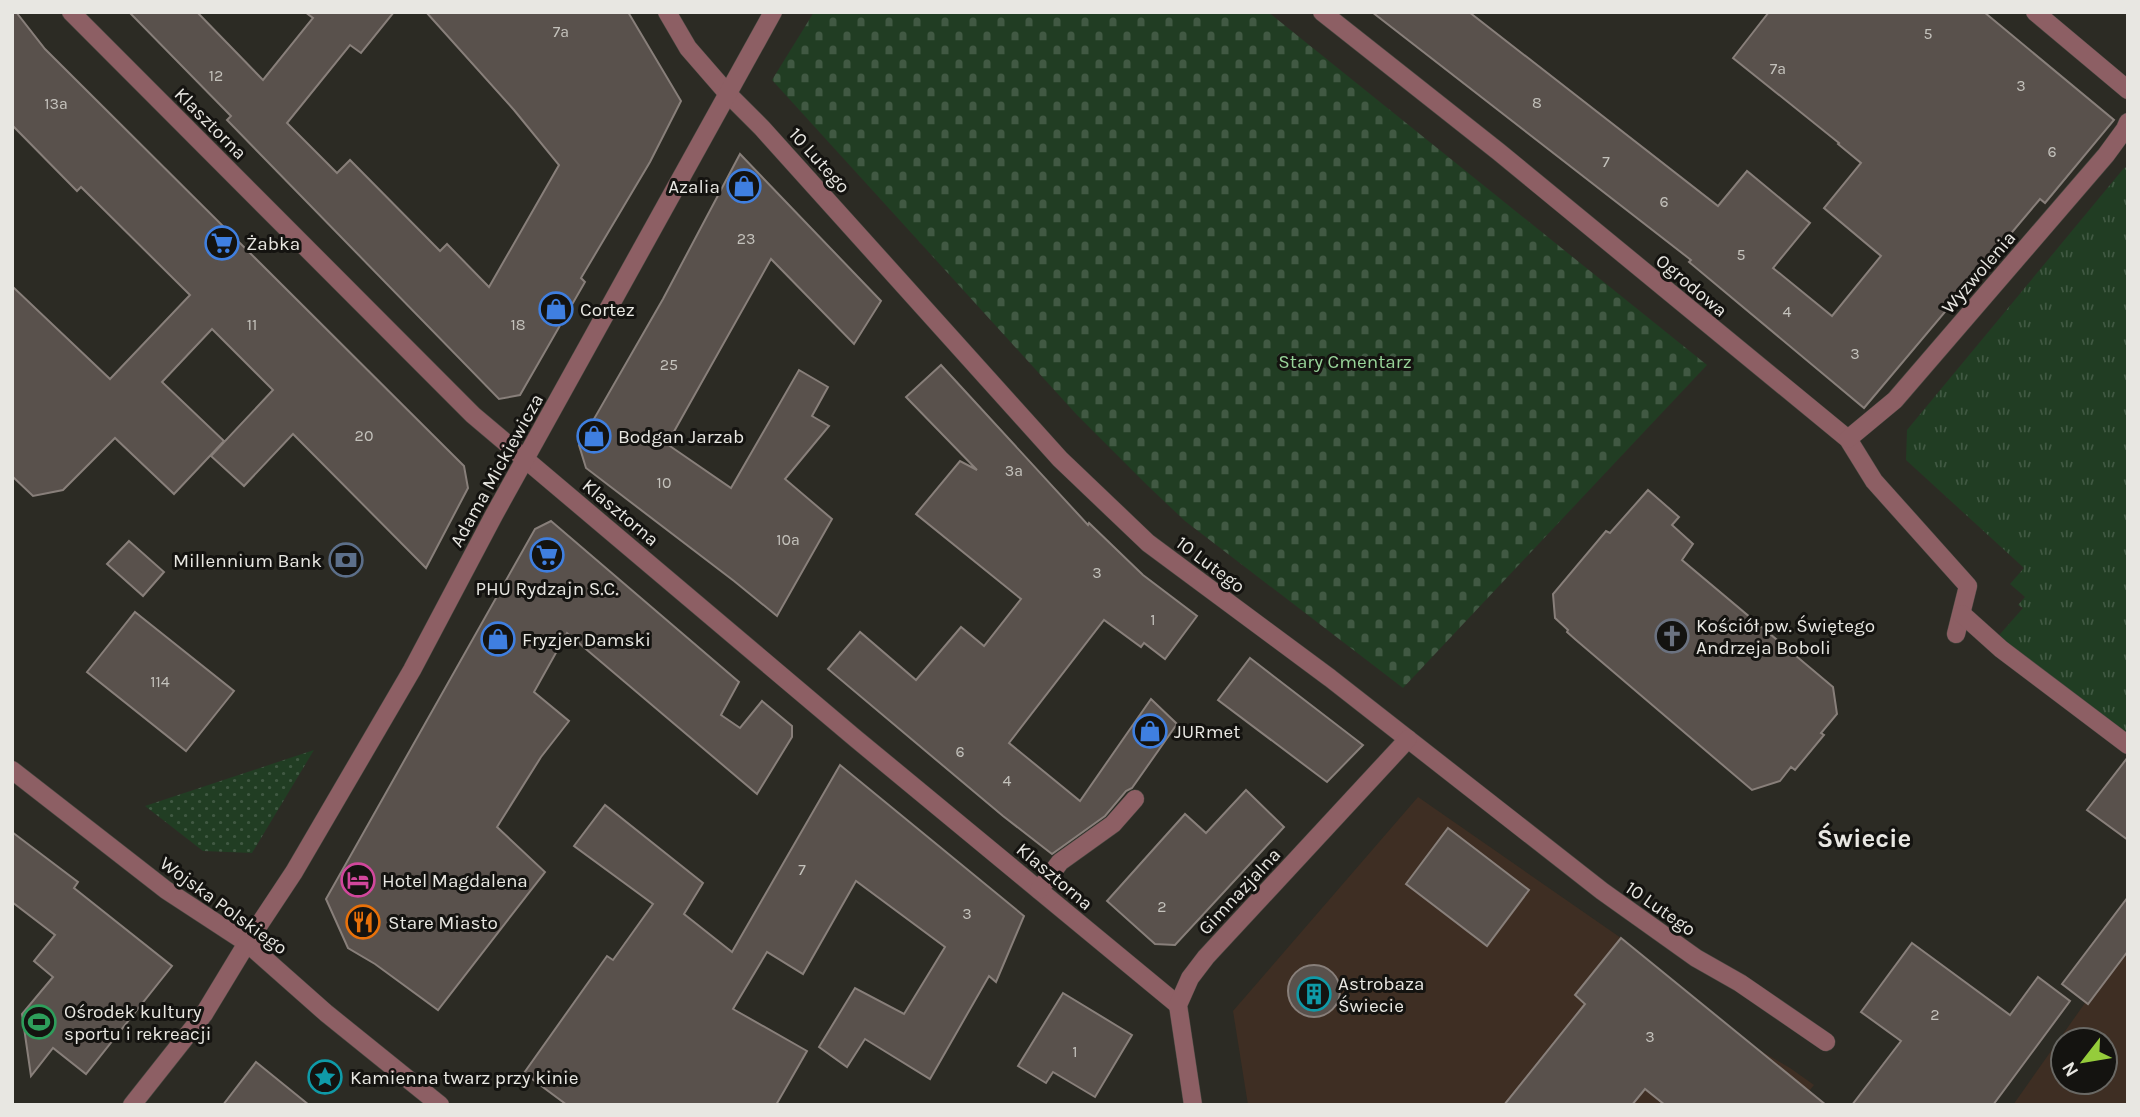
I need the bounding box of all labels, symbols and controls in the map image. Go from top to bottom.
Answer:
house number: 7a [553,22,569,41]
house number: 5 [1923,24,1933,43]
house number: 7a [1770,59,1786,78]
house number: 12 [209,66,223,85]
house number: 3 [2016,76,2026,95]
street label: Klasztorna [170,83,251,164]
house number: 8 [1532,93,1542,112]
house number: 13a [44,94,68,113]
street label: 10 Lutego [784,123,854,198]
house number: 6 [2047,142,2057,161]
house number: 7 [1602,152,1610,171]
shop icon: Azalia [725,167,763,205]
place label: Azalia [668,176,720,198]
house number: 6 [1659,192,1669,211]
supermarket icon: Żabka [203,224,241,262]
street label: Wyzwolenia [1937,227,2020,318]
house number: 23 [737,229,755,248]
place label: Żabka [246,233,300,255]
house number: 5 [1736,245,1746,264]
street label: Ogrodowa [1651,250,1731,322]
shop icon: Cortez [537,290,575,328]
place label: Cortez [580,299,635,321]
house number: 4 [1783,302,1792,321]
house number: 11 [247,315,257,334]
house number: 18 [510,315,526,334]
house number: 3 [1850,344,1860,363]
park label: Stary Cmentarz [1278,351,1412,373]
house number: 25 [660,355,678,374]
street label: Adama Mickiewicza [446,390,548,551]
shop icon: Bodgan Jarzab [575,417,613,455]
house number: 20 [355,426,373,445]
place label: Bodgan Jarzab [618,426,744,448]
house number: 3a [1005,461,1023,480]
house number: 10 [657,473,671,492]
street label: Klasztorna [578,475,663,551]
house number: 10a [776,530,800,549]
street label: 10 Lutego [1172,532,1249,598]
supermarket icon: PHU Rydzajn S.C. [528,536,566,574]
bank icon: Millennium Bank [327,541,365,579]
place label: Millennium Bank [173,550,322,572]
house number: 3 [1092,563,1102,582]
place label: PHU Rydzajn S.C. [475,578,619,600]
house number: 1 [1150,610,1156,629]
place label: Kościół pw. Świętego Andrzeja Boboli [1696,614,1875,659]
church icon: Kościół pw. Świętego Andrzeja Boboli [1653,617,1691,655]
shop icon: Fryzjer Damski [479,620,517,658]
place label: Fryzjer Damski [522,629,651,651]
house number: 114 [150,672,170,691]
shop icon: JURmet [1131,712,1169,750]
place label: JURmet [1174,721,1240,743]
house number: 6 [955,742,965,761]
house number: 4 [1003,771,1012,790]
district label: Świecie [1817,822,1911,854]
street label: Klasztorna [1012,839,1097,915]
street label: Gimnazjalna [1194,844,1285,940]
street label: Wojska Polskiego [156,852,291,959]
house number: 7 [798,860,806,879]
hotel icon: Hotel Magdalena [339,861,377,899]
place label: Hotel Magdalena [382,870,528,892]
street label: 10 Lutego [1621,877,1700,941]
house number: 2 [1157,897,1167,916]
restaurant icon: Stare Miasto [344,903,382,941]
house number: 3 [962,904,972,923]
place label: Stare Miasto [388,912,498,934]
place label: Astrobaza Świecie [1338,973,1425,1017]
building icon: Astrobaza Świecie [1295,975,1333,1013]
place label: Ośrodek kultury sportu i rekreacji [64,1001,212,1045]
sports icon: Ośrodek kultury sportu i rekreacji [20,1003,58,1041]
house number: 2 [1930,1005,1940,1024]
north arrow [2049,1026,2119,1096]
house number: 3 [1645,1027,1655,1046]
house number: 1 [1072,1042,1078,1061]
place icon: Kamienna twarz przy kinie [306,1058,344,1096]
text: N [2057,1058,2083,1081]
place label: Kamienna twarz przy kinie [350,1067,578,1089]

